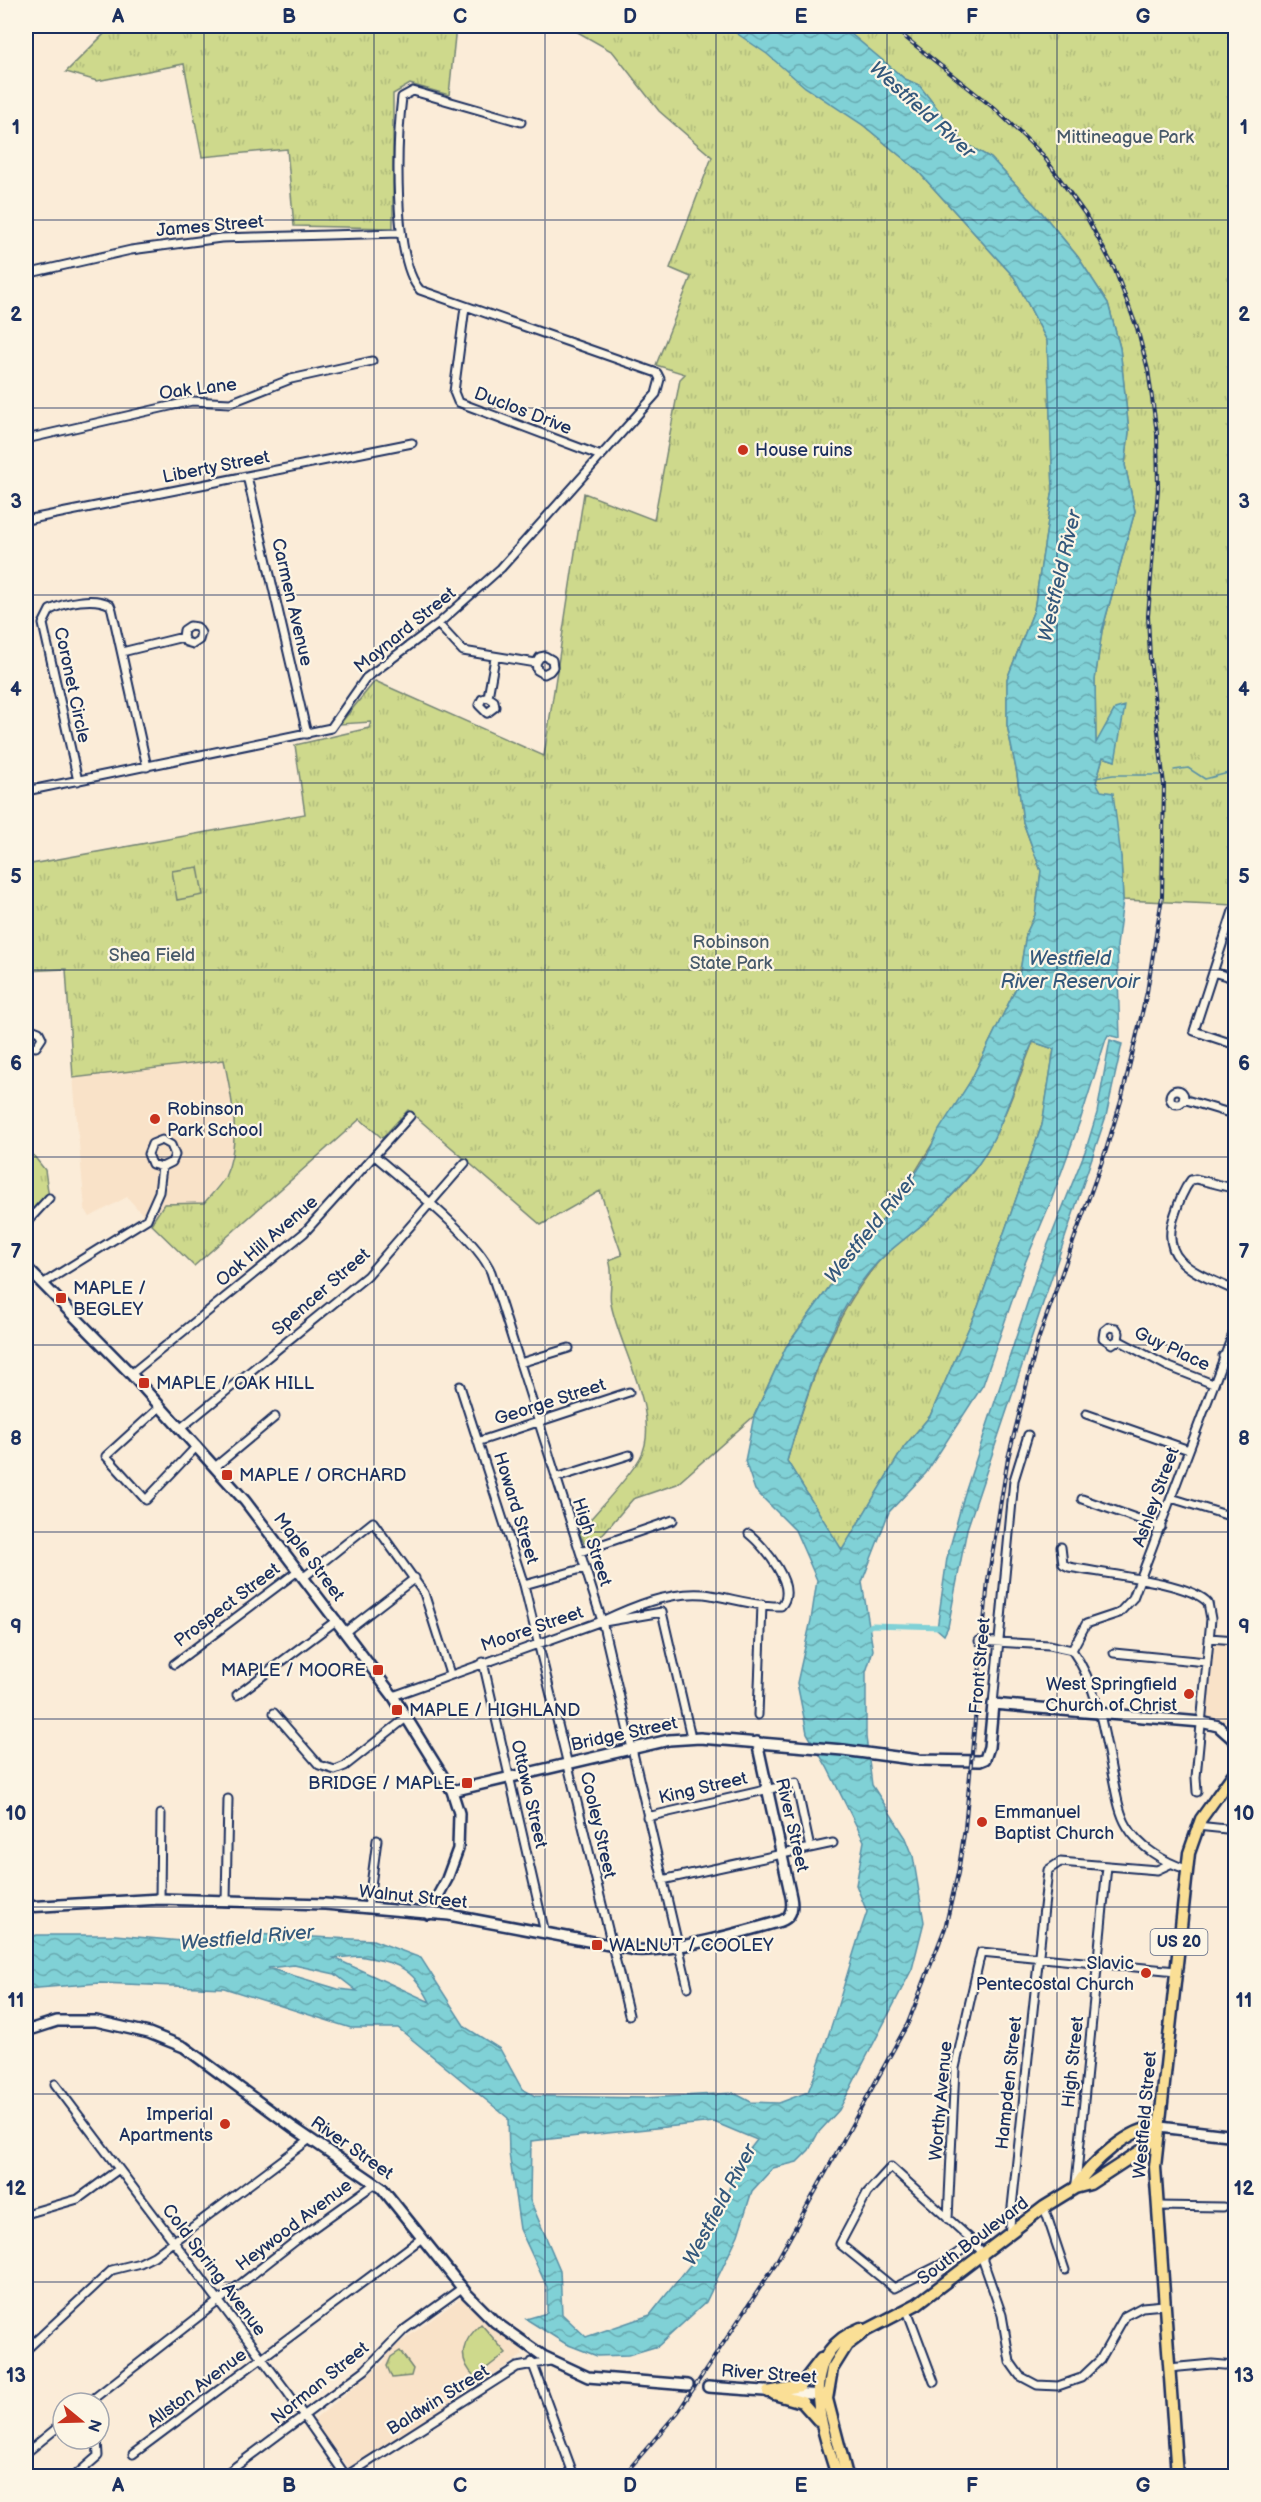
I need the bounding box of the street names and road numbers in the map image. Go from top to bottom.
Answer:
street label: James Street [155,211,265,241]
street label: Oak Lane [158,374,238,404]
street label: Duclos Drive [471,383,575,439]
street label: Liberty Street [161,446,272,488]
street label: Carmen Avenue [267,536,317,668]
street label: Maynard Street [350,582,460,677]
street label: Coronet Circle [49,625,95,745]
street label: Oak Hill Avenue [212,1191,322,1291]
street label: Spencer Street [268,1243,375,1340]
street label: Guy Place [1131,1322,1213,1376]
street label: George Street [492,1374,609,1430]
street label: Ashley Street [1128,1444,1184,1550]
street label: Howard Street [489,1450,543,1567]
street label: High Street [568,1495,616,1589]
street label: Maple Street [269,1509,349,1605]
street label: Prospect Street [170,1558,284,1652]
street label: Moore Street [478,1602,586,1656]
street label: Front Street [965,1616,995,1715]
street label: Bridge Street [569,1712,680,1756]
street label: Ottawa Street [506,1738,552,1851]
street label: King Street [657,1768,750,1808]
street label: Cooley Street [576,1770,621,1881]
street label: River Street [771,1776,813,1875]
street label: Walnut Street [358,1881,469,1913]
road number: US 20 [1150,1929,1208,1955]
street label: Hampden Street [992,2015,1026,2151]
street label: High Street [1058,2015,1088,2109]
street label: Worthy Avenue [925,2040,957,2162]
street label: Westfield Street [1129,2050,1161,2180]
street label: River Street [307,2112,398,2184]
street label: Heywood Avenue [232,2174,356,2275]
street label: South Boulevard [913,2193,1033,2289]
street label: Cold Spring Avenue [158,2200,271,2340]
street label: Norman Street [267,2337,373,2429]
street label: Allston Avenue [143,2344,251,2432]
street label: Baldwin Street [383,2360,493,2440]
street label: River Street [720,2360,818,2388]

